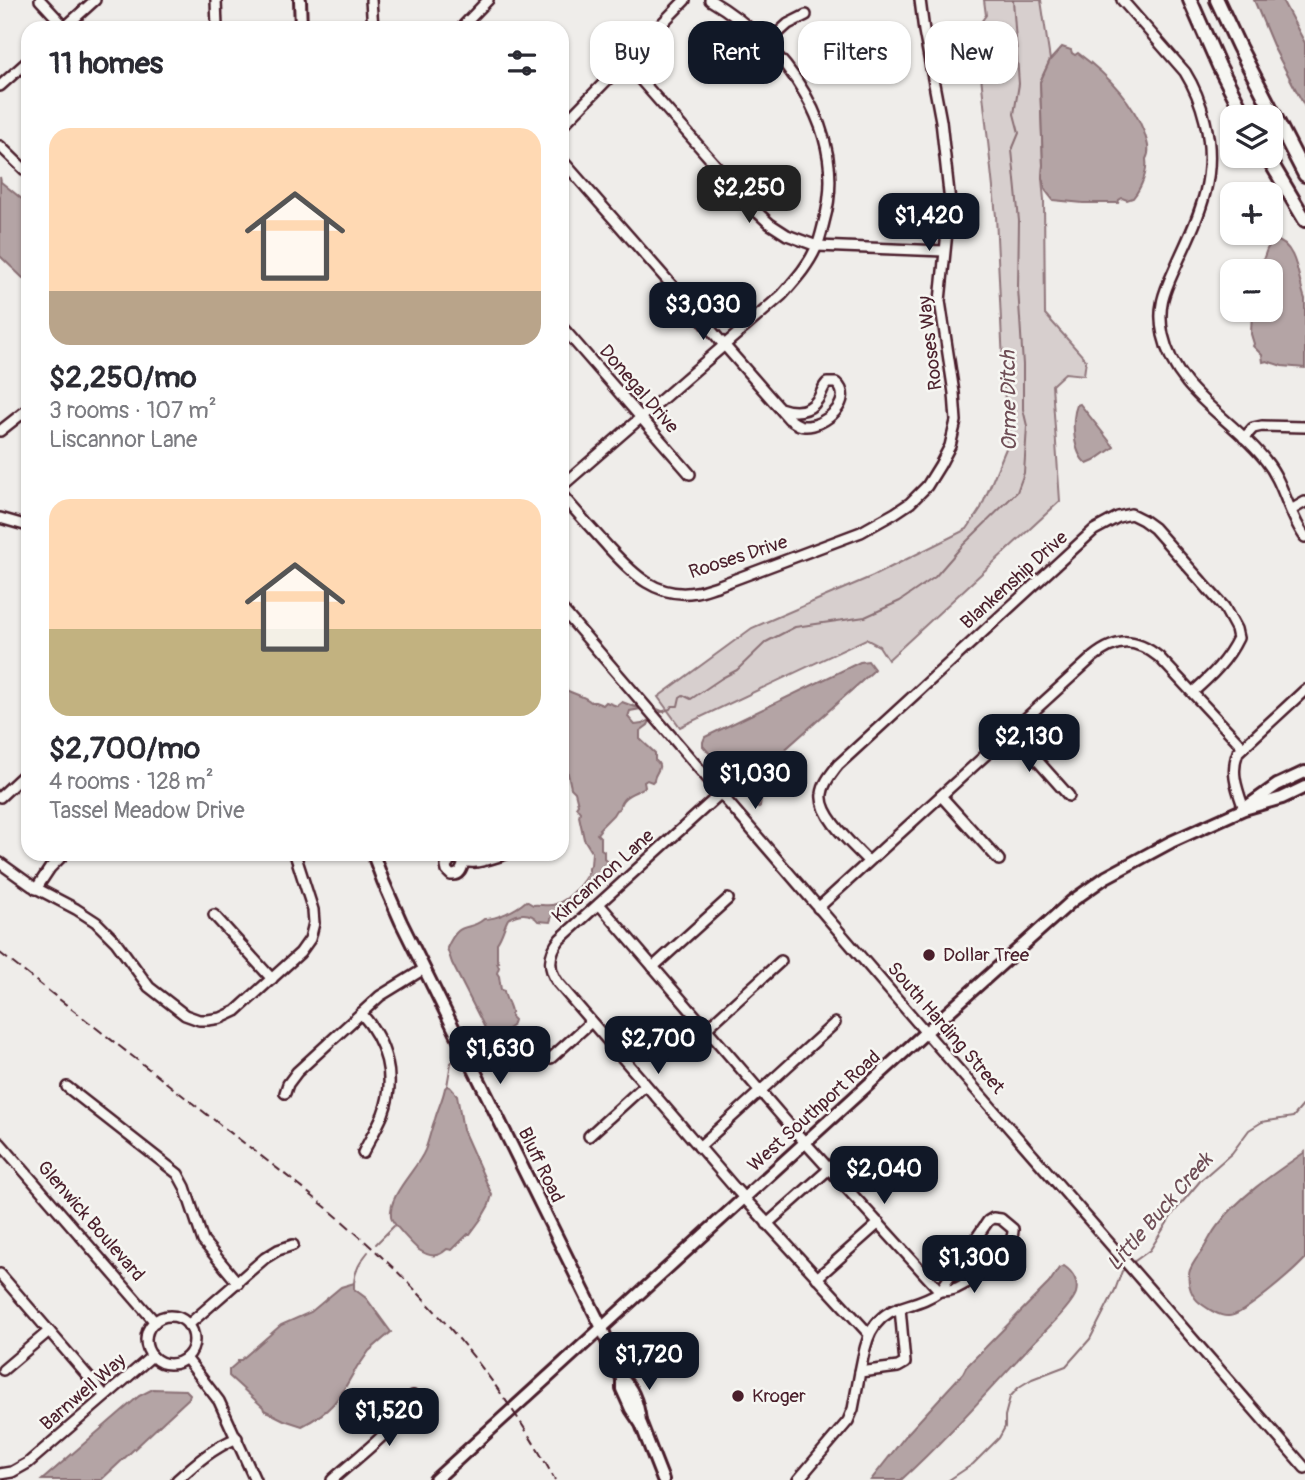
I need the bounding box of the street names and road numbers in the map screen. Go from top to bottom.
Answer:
street label: Rooses Way [912,294,948,392]
street label: Donegal Drive [594,340,684,439]
street label: Blankenship Drive [955,525,1073,634]
street label: Rooses Drive [686,530,791,584]
street label: Kincannon Lane [547,823,660,928]
street label: South Harding Street [882,957,1010,1099]
street label: West Southport Road [743,1045,885,1177]
street label: Bluff Road [513,1123,569,1207]
street label: Glenwick Boulevard [32,1156,150,1286]
street label: Barnwell Way [35,1348,131,1436]

